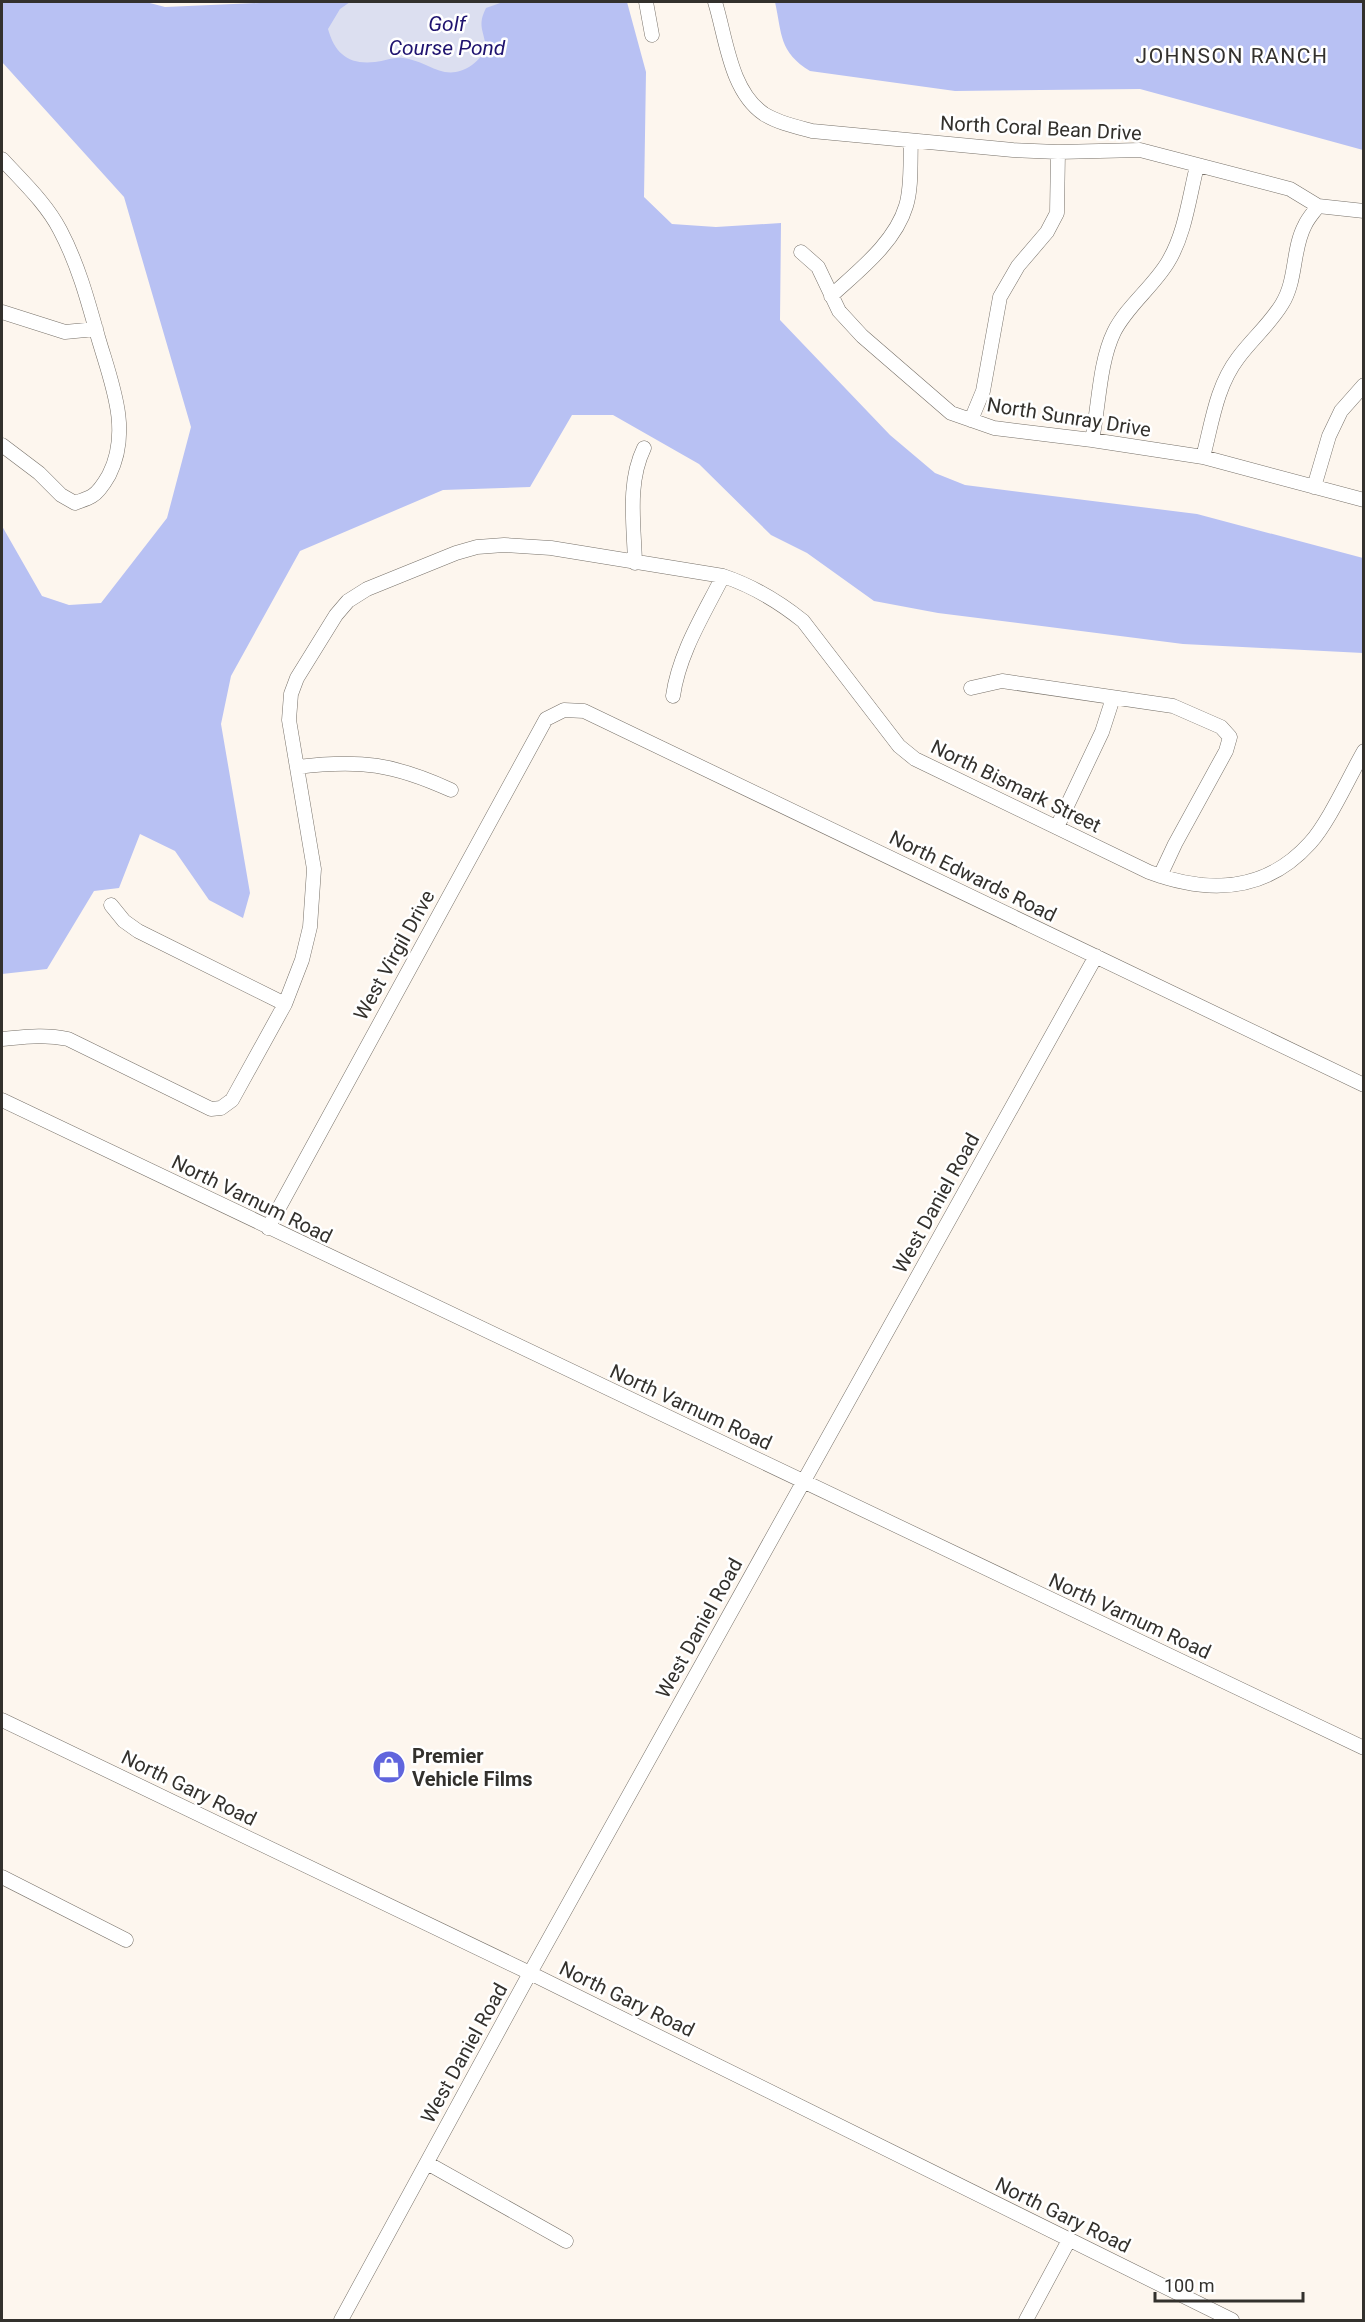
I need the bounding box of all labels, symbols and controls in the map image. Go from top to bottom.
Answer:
water label: Golf Course Pond [389,12,506,60]
district label: JOHNSON RANCH [1136,44,1328,68]
street label: North Coral Bean Drive [940,111,1142,145]
street label: North Sunray Drive [985,392,1153,442]
street label: North Bismark Street [927,734,1105,838]
street label: North Edwards Road [886,825,1060,927]
street label: West Virgil Drive [348,886,440,1024]
street label: West Daniel Road [888,1129,984,1277]
street label: North Varnum Road [168,1150,336,1248]
street label: North Varnum Road [606,1359,776,1455]
street label: West Daniel Road [651,1554,747,1702]
street label: North Varnum Road [1045,1568,1215,1664]
place label: Premier Vehicle Films [412,1744,533,1791]
street label: North Gary Road [118,1745,260,1831]
shop icon: Premier Vehicle Films [371,1749,407,1785]
street label: North Gary Road [556,1956,698,2042]
street label: West Daniel Road [416,1979,512,2127]
street label: North Gary Road [992,2172,1134,2258]
scale bar [1155,2265,1304,2303]
text: 100 m [1164,2275,1215,2296]

